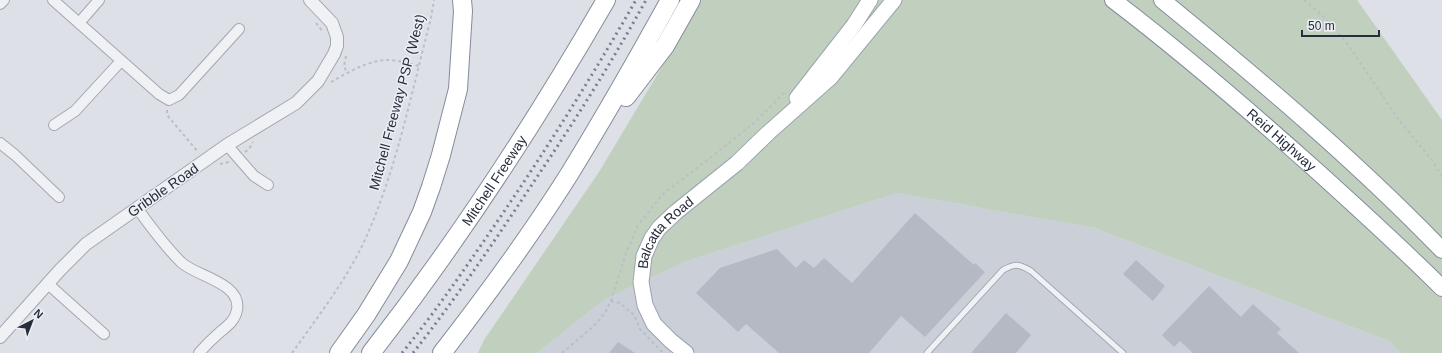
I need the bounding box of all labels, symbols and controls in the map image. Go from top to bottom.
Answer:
street label: Mitchell Freeway PSP (West) [366,12,428,192]
scale bar [1302,12,1379,38]
text: 50 m [1308,19,1335,33]
street label: Reid Highway [1244,105,1319,174]
street label: Mitchell Freeway [458,132,530,229]
street label: Gribble Road [125,160,201,220]
street label: Balcatta Road [635,193,697,270]
north arrow [12,301,52,341]
text: N [32,306,46,321]

